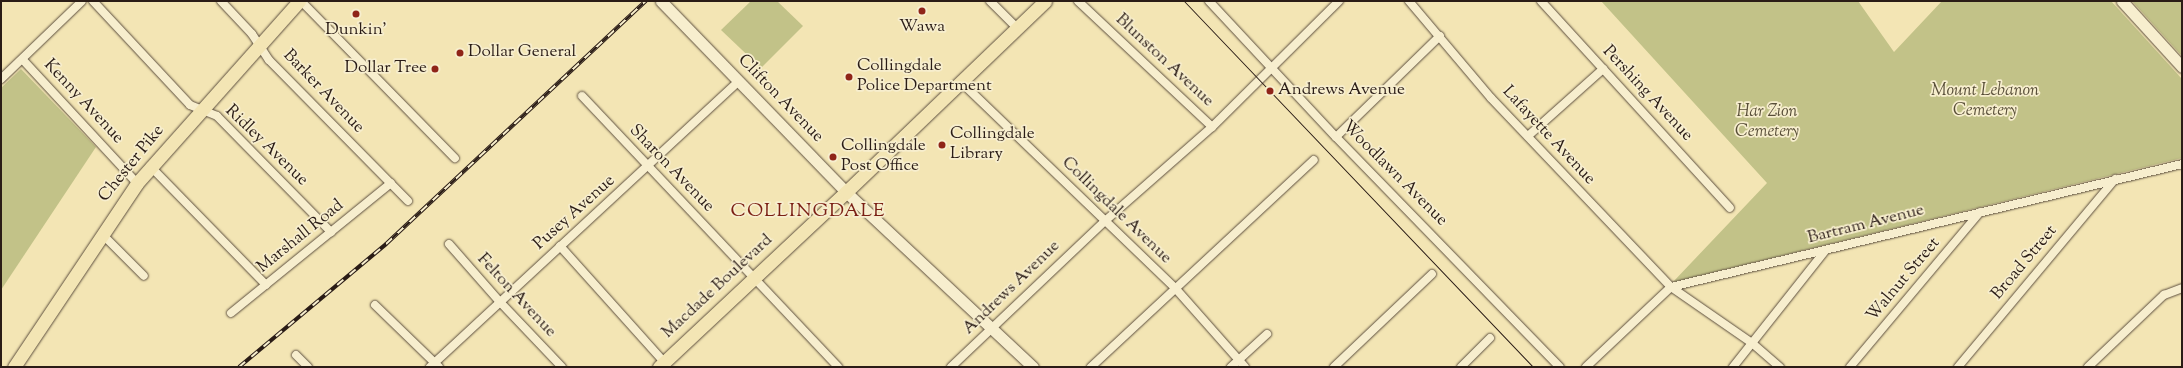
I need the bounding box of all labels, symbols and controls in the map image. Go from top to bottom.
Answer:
marker: Wawa [917,6,927,16]
marker: Dunkin' [351,9,361,19]
street label: Blunston Avenue [1110,10,1218,112]
place label: Wawa [899,18,945,38]
place label: Dunkin' [325,21,387,41]
street label: Pershing Avenue [1598,42,1696,146]
place label: Dollar General [468,43,576,63]
street label: Barker Avenue [278,46,368,138]
marker: Dollar General [455,48,465,58]
street label: Clifton Avenue [733,51,827,147]
street label: Kenny Avenue [39,56,127,148]
place label: Collingdale Police Department [857,57,992,97]
place label: Dollar Tree [345,59,427,79]
marker: Dollar Tree [430,64,440,74]
marker: Collingdale Police Department [844,72,854,82]
place label: Andrews Avenue [1278,81,1405,101]
street label: Lafayette Avenue [1497,82,1599,190]
park label: Mount Lebanon Cemetery [1931,82,2039,122]
marker: Andrews Avenue [1265,86,1275,96]
street label: Ridley Avenue [220,101,312,191]
park label: Har Zion Cemetery [1735,103,1799,143]
street label: Woodlawn Avenue [1337,117,1451,231]
street label: Chester Pike [95,121,169,207]
street label: Sharon Avenue [624,121,718,217]
place label: Collingdale Library [950,125,1035,165]
place label: Collingdale Post Office [841,137,926,177]
marker: Collingdale Library [937,140,947,150]
marker: Collingdale Post Office [828,152,838,162]
street label: Collingdale Avenue [1057,153,1175,269]
street label: Pusey Avenue [530,171,620,255]
street label: Marshall Road [254,196,348,278]
district label: COLLINGDALE [731,201,885,223]
street label: Bartram Avenue [1806,201,1926,249]
street label: Broad Street [1988,222,2062,304]
street label: Macdade Boulevard [659,231,777,343]
street label: Walnut Street [1863,234,1945,326]
street label: Andrews Avenue [959,237,1065,339]
street label: Felton Avenue [472,250,560,342]

